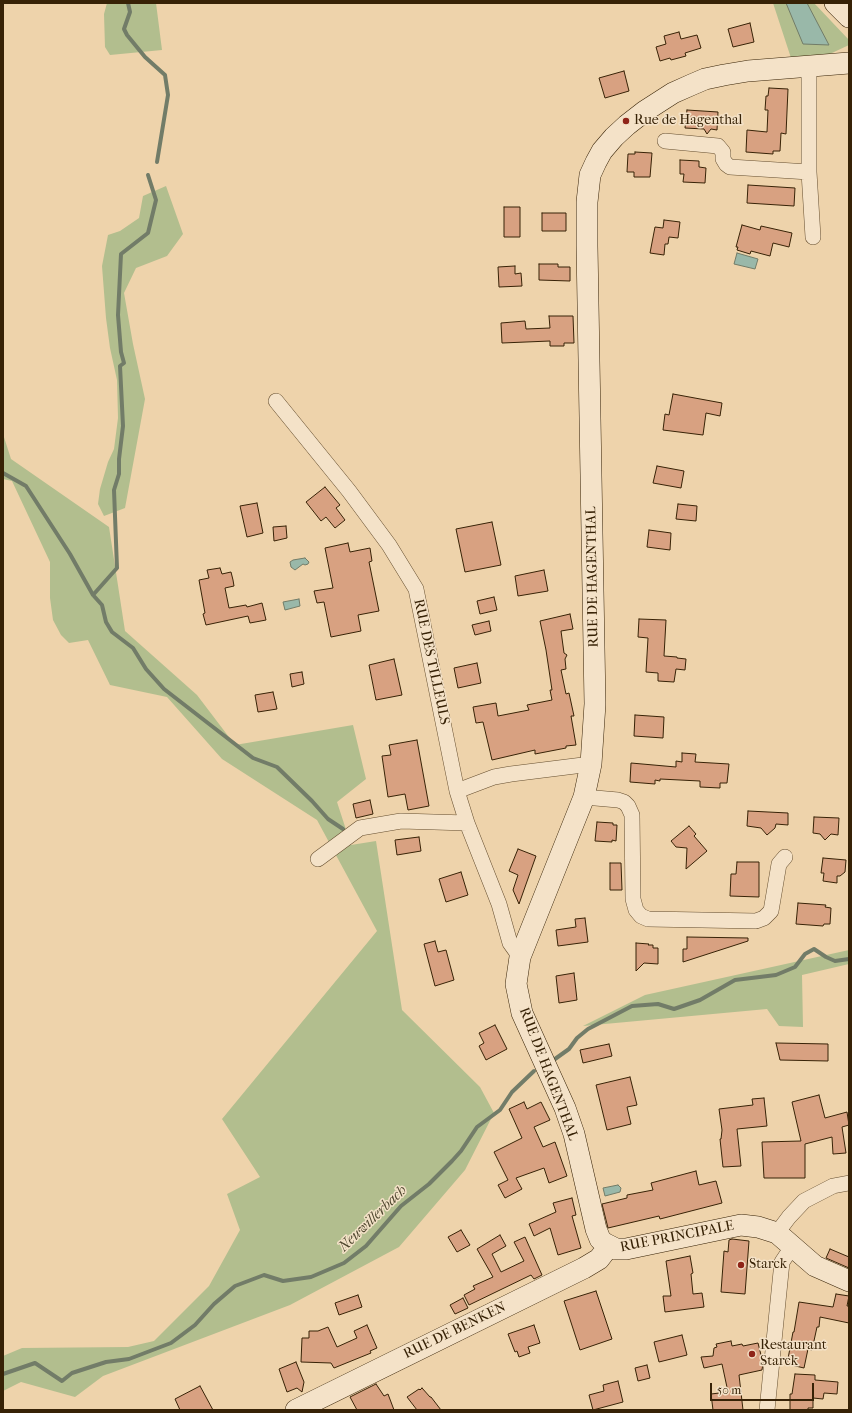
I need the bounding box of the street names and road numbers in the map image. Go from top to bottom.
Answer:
street label: RUE DE HAGENTHAL [583,506,603,648]
street label: RUE DES TILLEULS [409,598,453,726]
street label: RUE DE HAGENTHAL [515,1005,581,1143]
street label: RUE PRINCIPALE [619,1218,735,1256]
street label: RUE DE BENKEN [401,1299,509,1363]

